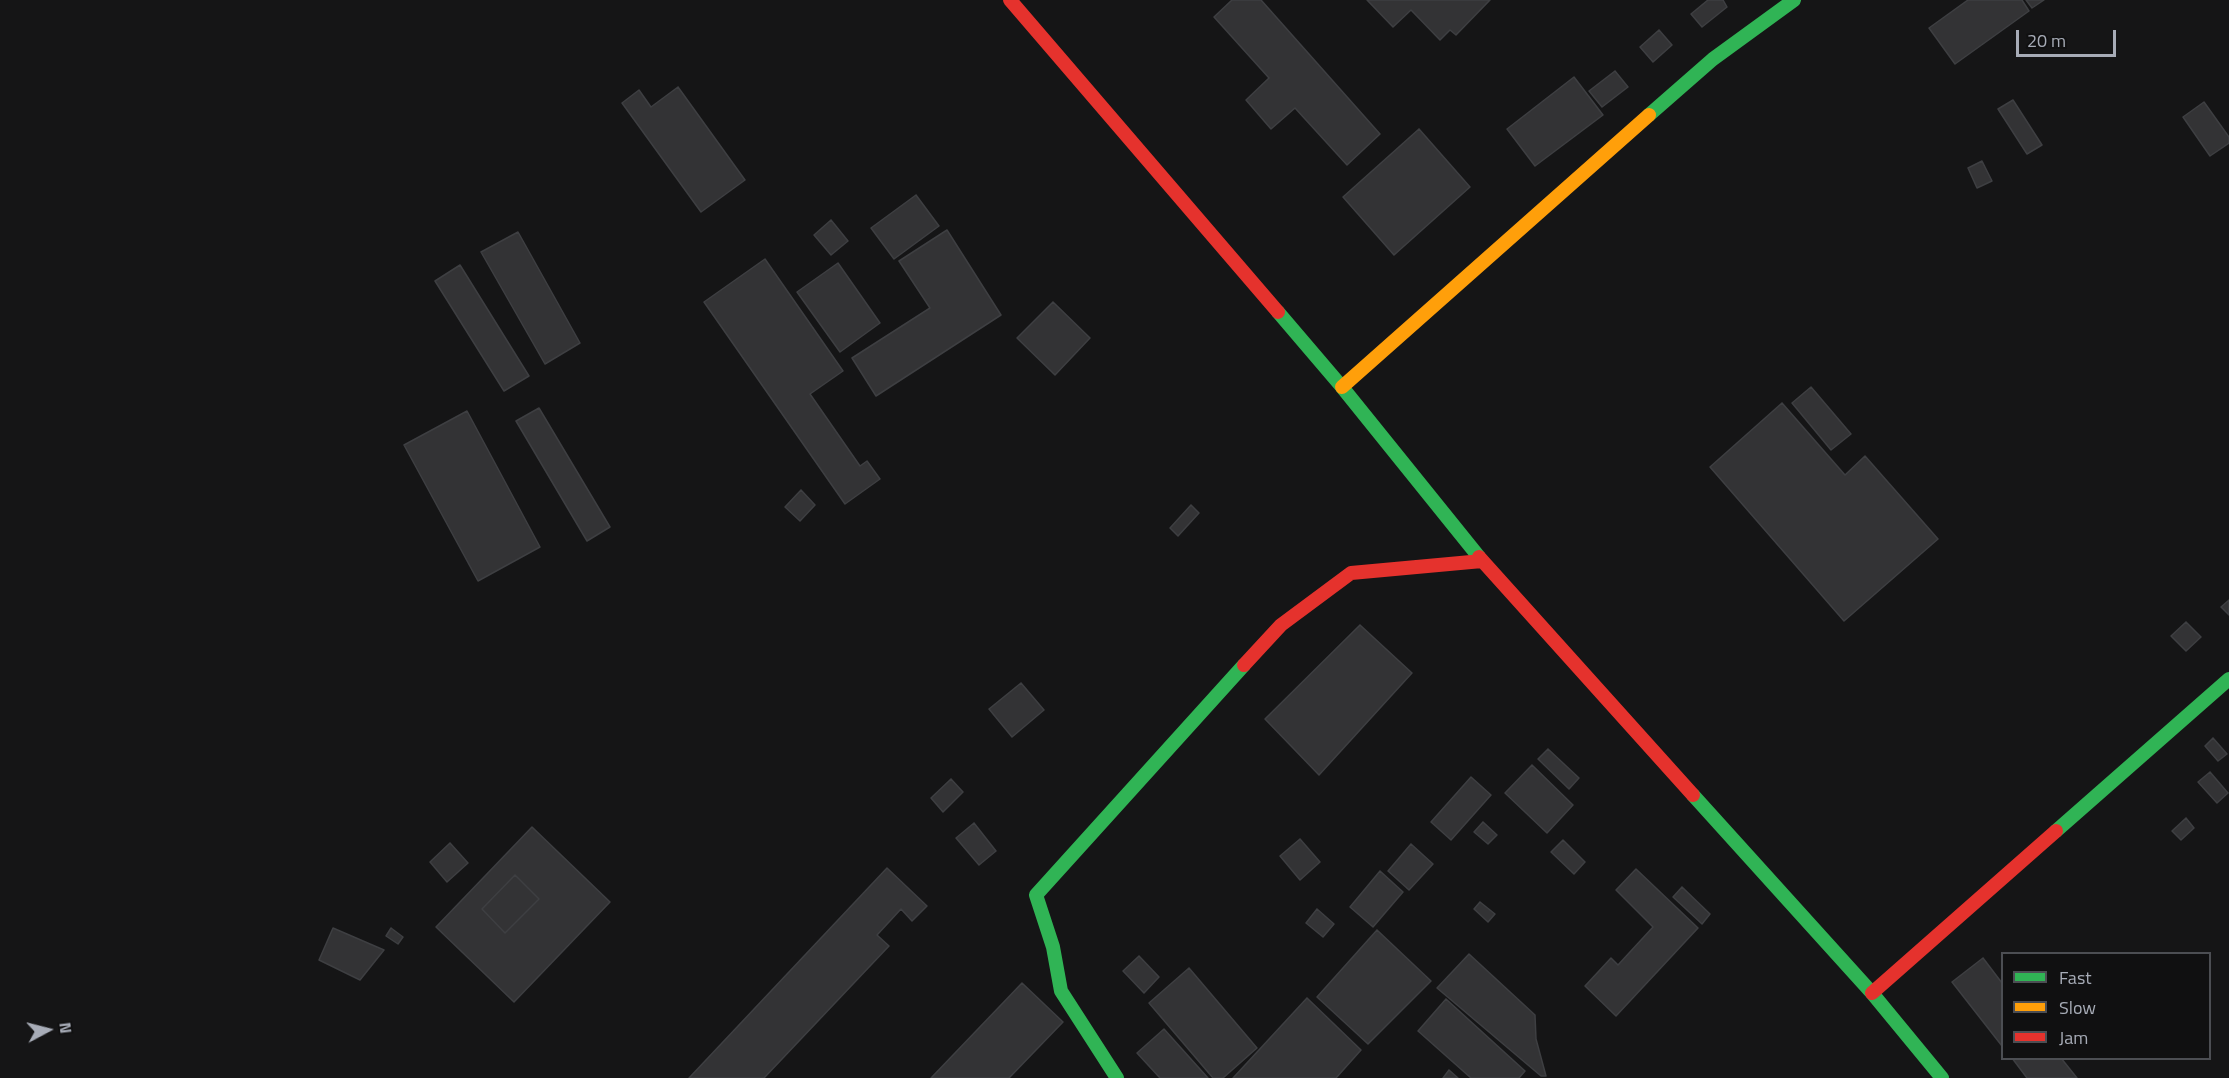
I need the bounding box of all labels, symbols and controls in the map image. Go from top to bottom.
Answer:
scale bar [2019,18,2120,56]
text: 20 m [2027,27,2066,54]
legend [2001,952,2211,1060]
text: Fast [2059,964,2092,991]
text: Slow [2059,994,2096,1021]
north arrow [18,1000,78,1060]
text: N [53,1021,78,1035]
text: Jam [2059,1024,2088,1051]

